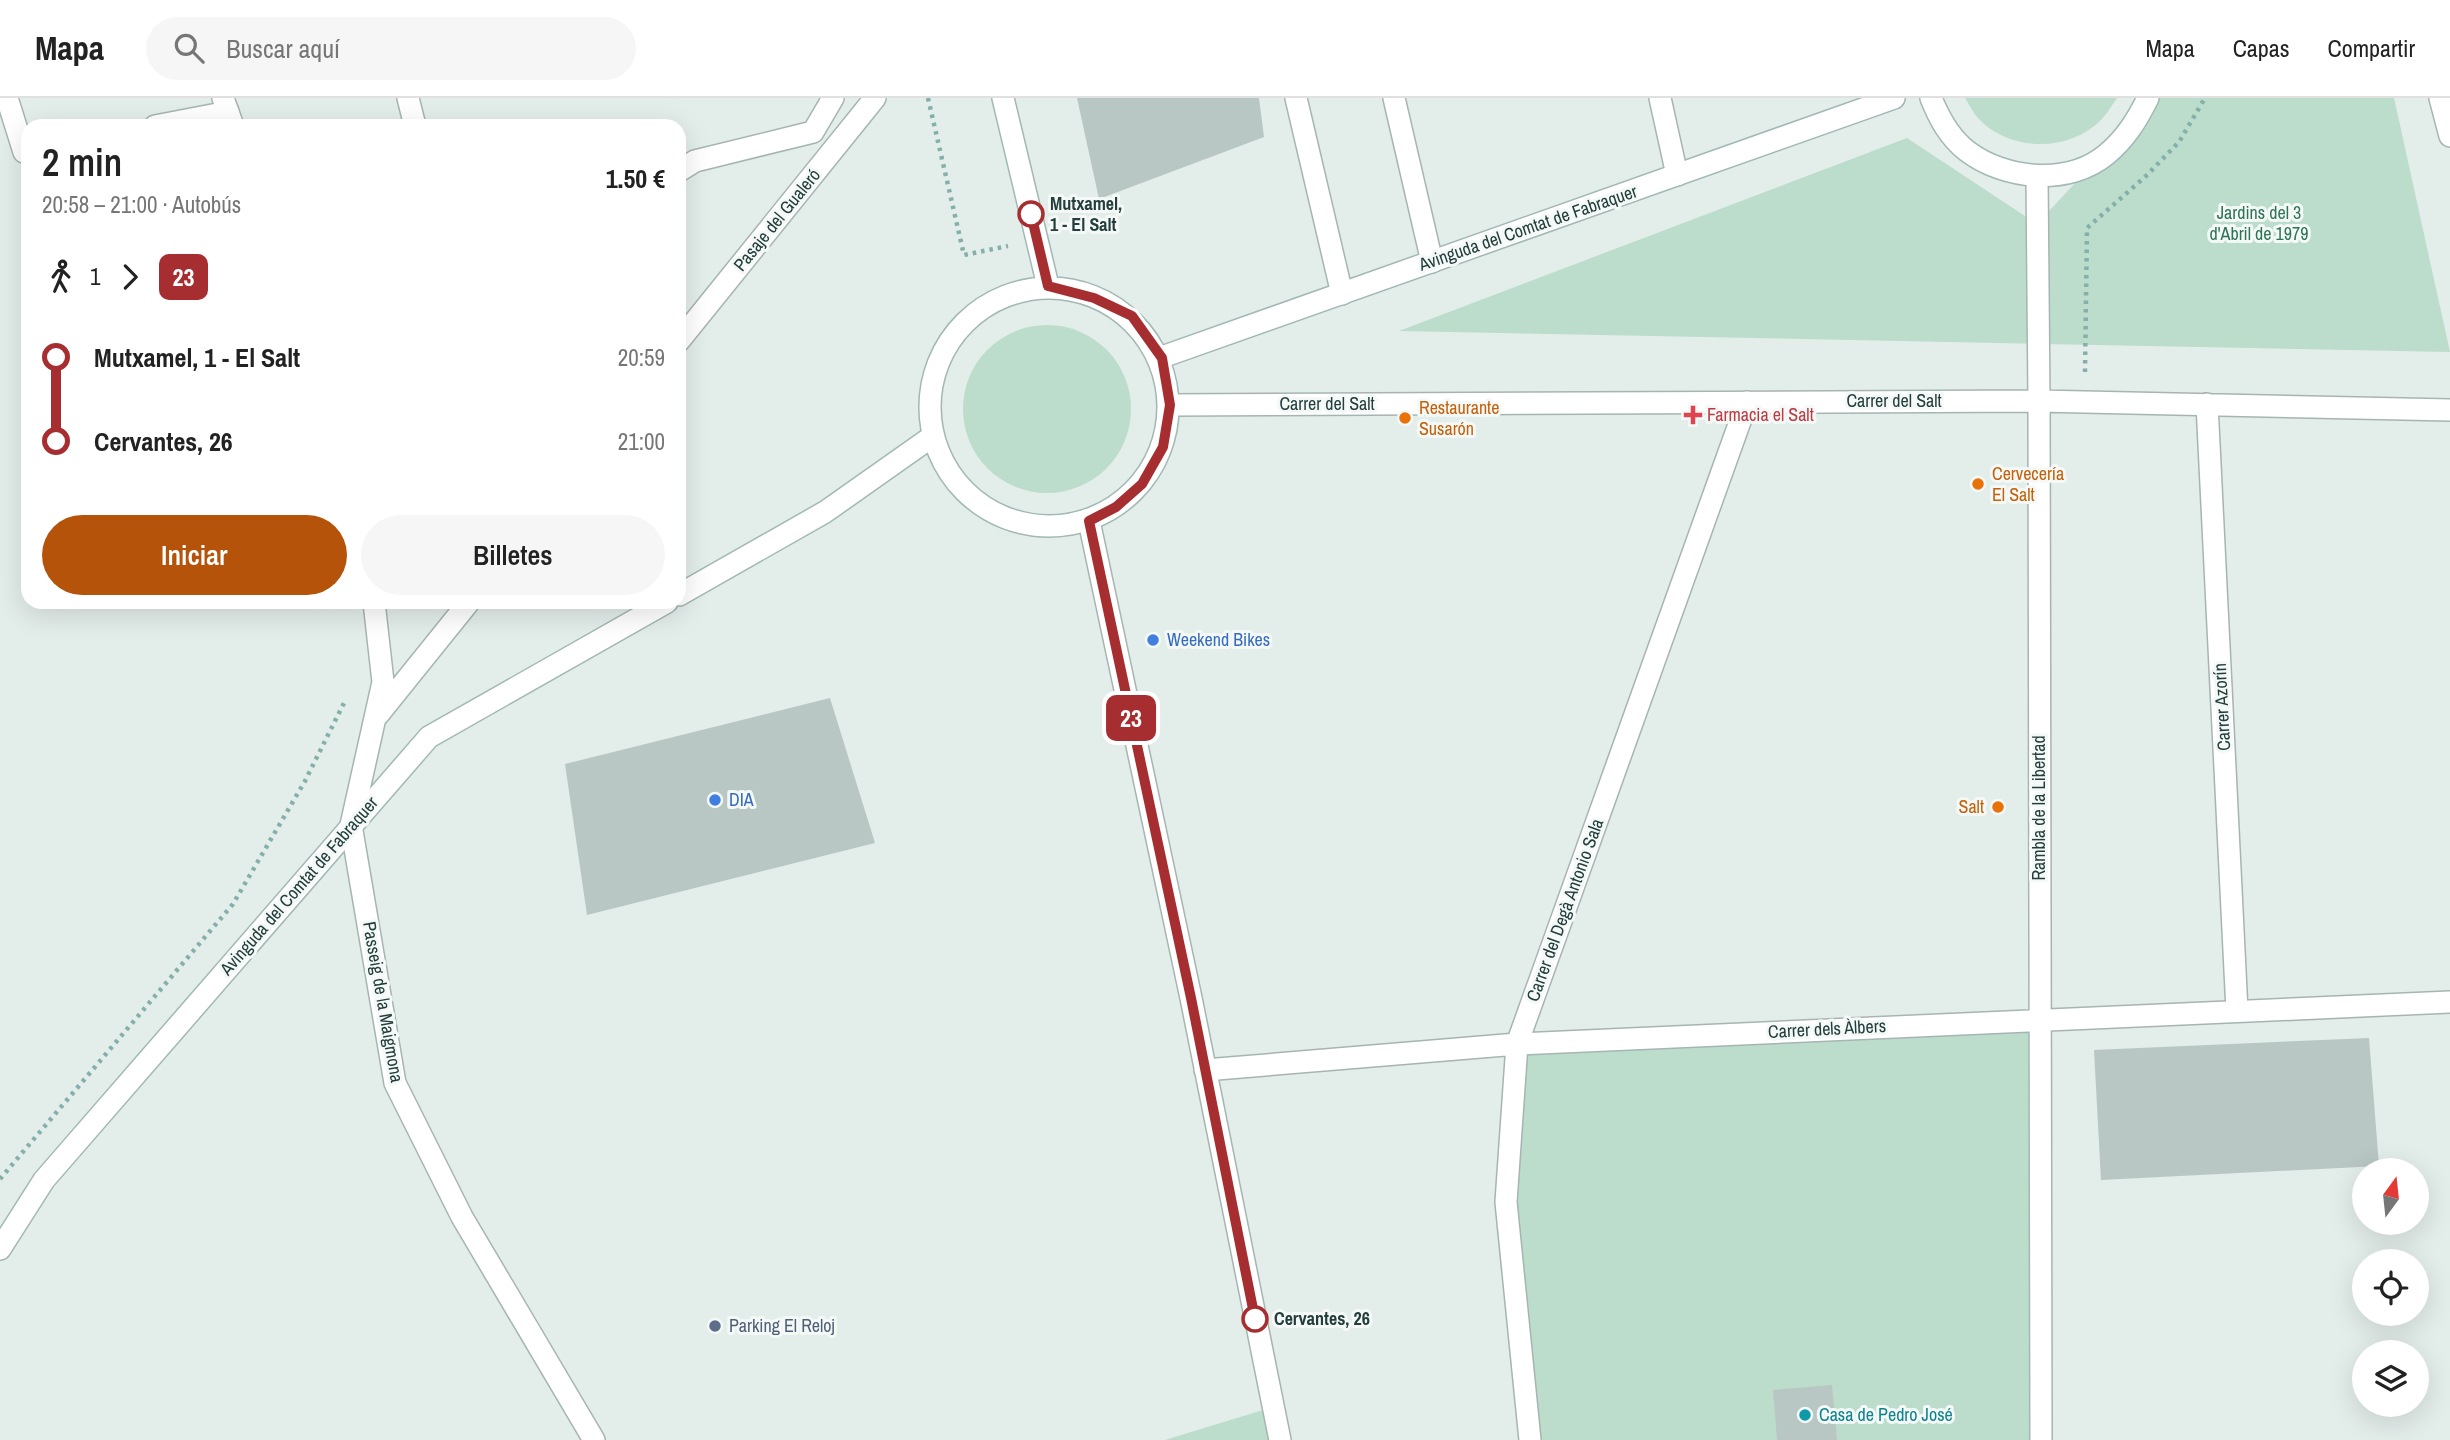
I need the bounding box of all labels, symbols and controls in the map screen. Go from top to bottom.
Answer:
search box [146,17,636,80]
text: Mapa [35,26,104,70]
icon: search [170,29,208,67]
text: Buscar aquí [226,31,340,66]
text: Mapa [2145,32,2195,64]
text: Capas [2233,32,2290,64]
text: Compartir [2328,32,2415,64]
text: 2 min [42,137,122,188]
text: 1.50 € [606,161,665,196]
street label: Pasaje del Gualeró [727,163,826,276]
street label: Avinguda del Comtat de Fabraquer [1414,178,1641,277]
text: 20:58 – 21:00 · Autobús [42,189,241,220]
place label: Mutxamel, 1 - El Salt [1050,191,1122,237]
park label: Jardins del 3 d'Abril de 1979 [2210,200,2308,246]
marker: Mutxamel, 1 - El Salt [1018,201,1044,227]
icon: walk [42,258,80,296]
icon: forward [111,258,149,296]
text: 1 [90,261,101,292]
text: 23 [173,261,194,293]
text: Mutxamel, 1 - El Salt [94,340,300,375]
text: 20:59 [618,342,665,373]
street label: Carrer del Salt [1846,388,1942,413]
street label: Carrer del Salt [1279,391,1375,416]
place label: Restaurante Susarón [1419,395,1499,441]
place label: Farmacia el Salt [1707,402,1814,427]
marker: Farmacia el Salt [1685,407,1701,423]
marker: Restaurante Susarón [1397,410,1413,426]
text: Cervantes, 26 [94,424,233,459]
text: 21:00 [618,426,665,457]
place label: Cervecería El Salt [1992,461,2064,507]
marker: Cervecería El Salt [1970,476,1986,492]
button: Iniciar [42,515,347,595]
button: Billetes [361,515,665,595]
place label: Weekend Bikes [1167,627,1270,652]
marker: Weekend Bikes [1145,632,1161,648]
street label: Carrer Azorín [2207,663,2236,752]
line badge: 23 [1100,695,1162,741]
text: 23 [1120,702,1142,734]
street label: Rambla de la Libertad [2026,735,2051,881]
place label: DIA [729,787,754,812]
street label: Avinguda del Comtat de Fabraquer [213,791,383,981]
marker: DIA [707,792,723,808]
place label: Salt [1959,794,1984,819]
marker: Salt [1990,799,2006,815]
street label: Carrer del Degà Antonio Sala [1520,815,1609,1005]
street label: Passeig de la Maigmona [357,919,410,1084]
street label: Carrer dels Àlbers [1767,1013,1887,1044]
north arrow [2352,1158,2429,1236]
map controls [2352,1158,2429,1417]
button: locate [2352,1249,2429,1326]
marker: Cervantes, 26 [1242,1306,1268,1332]
place label: Cervantes, 26 [1274,1306,1370,1331]
place label: Parking El Reloj [729,1313,835,1338]
marker: Parking El Reloj [707,1318,723,1334]
button: layers [2352,1340,2429,1417]
place label: Casa de Pedro José [1819,1402,1953,1427]
marker: Casa de Pedro José [1797,1407,1813,1423]

